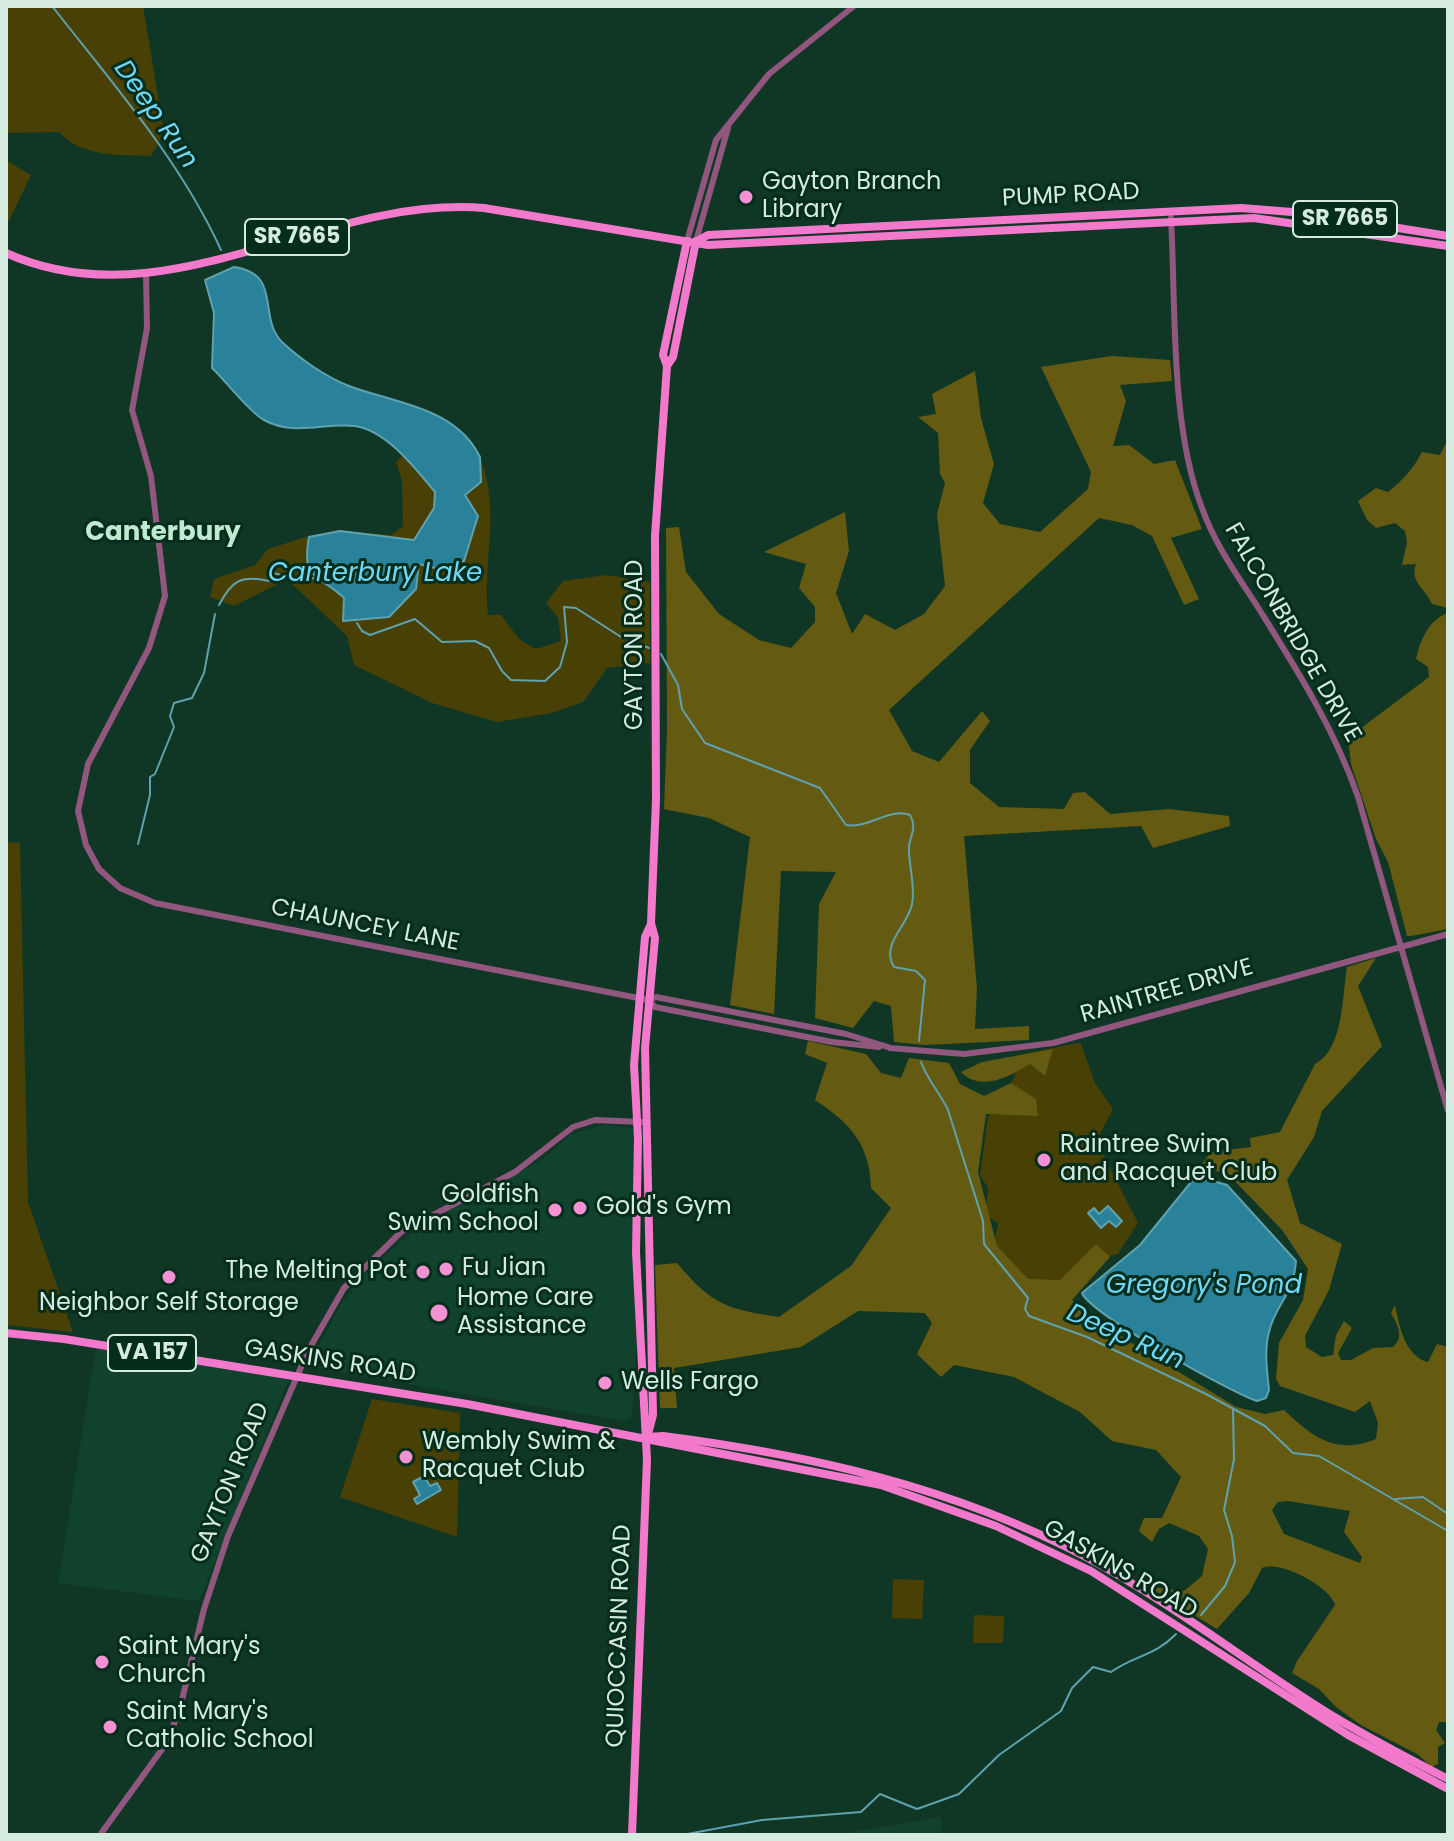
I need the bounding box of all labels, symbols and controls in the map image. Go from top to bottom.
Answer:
water label: Deep Run [106,55,204,175]
place label: Gayton Branch Library [762,169,941,225]
street label: PUMP ROAD [1002,178,1140,214]
marker: Gayton Branch Library [737,188,755,206]
road number: SR 7665 [1293,201,1397,237]
road number: SR 7665 [245,219,349,255]
district label: Canterbury [85,517,241,549]
street label: FALCONBRIDGE DRIVE [1217,518,1367,748]
water label: Canterbury Lake [268,558,482,590]
street label: GAYTON ROAD [622,560,650,730]
street label: CHAUNCEY LANE [268,894,462,958]
street label: RAINTREE DRIVE [1077,954,1257,1030]
place label: Raintree Swim and Racquet Club [1060,1132,1277,1188]
marker: Raintree Swim and Racquet Club [1035,1151,1053,1169]
place label: Goldfish Swim School [388,1182,539,1238]
place label: Gold's Gym [596,1194,732,1222]
marker: Gold's Gym [571,1199,589,1217]
marker: Goldfish Swim School [546,1201,564,1219]
place label: Fu Jian [462,1255,546,1283]
place label: The Melting Pot [225,1258,407,1286]
marker: Fu Jian [437,1260,455,1278]
marker: The Melting Pot [414,1263,432,1281]
marker: Neighbor Self Storage [160,1268,178,1286]
water label: Gregory's Pond [1106,1270,1302,1302]
place label: Home Care Assistance [457,1285,594,1341]
place label: Neighbor Self Storage [39,1290,299,1318]
water label: Deep Run [1062,1298,1188,1378]
marker: Home Care Assistance [428,1302,450,1324]
street label: GASKINS ROAD [242,1334,418,1390]
road number: VA 157 [108,1335,196,1371]
place label: Wells Fargo [621,1369,759,1397]
marker: Wells Fargo [596,1374,614,1392]
street label: GAYTON ROAD [186,1399,276,1567]
place label: Wembly Swim & Racquet Club [422,1429,616,1485]
marker: Wembly Swim & Racquet Club [397,1448,415,1466]
street label: GASKINS ROAD [1038,1514,1202,1626]
street label: QUIOCCASIN ROAD [602,1524,638,1748]
place label: Saint Mary's Church [118,1634,260,1690]
marker: Saint Mary's Church [93,1653,111,1671]
place label: Saint Mary's Catholic School [126,1699,314,1755]
marker: Saint Mary's Catholic School [101,1718,119,1736]

